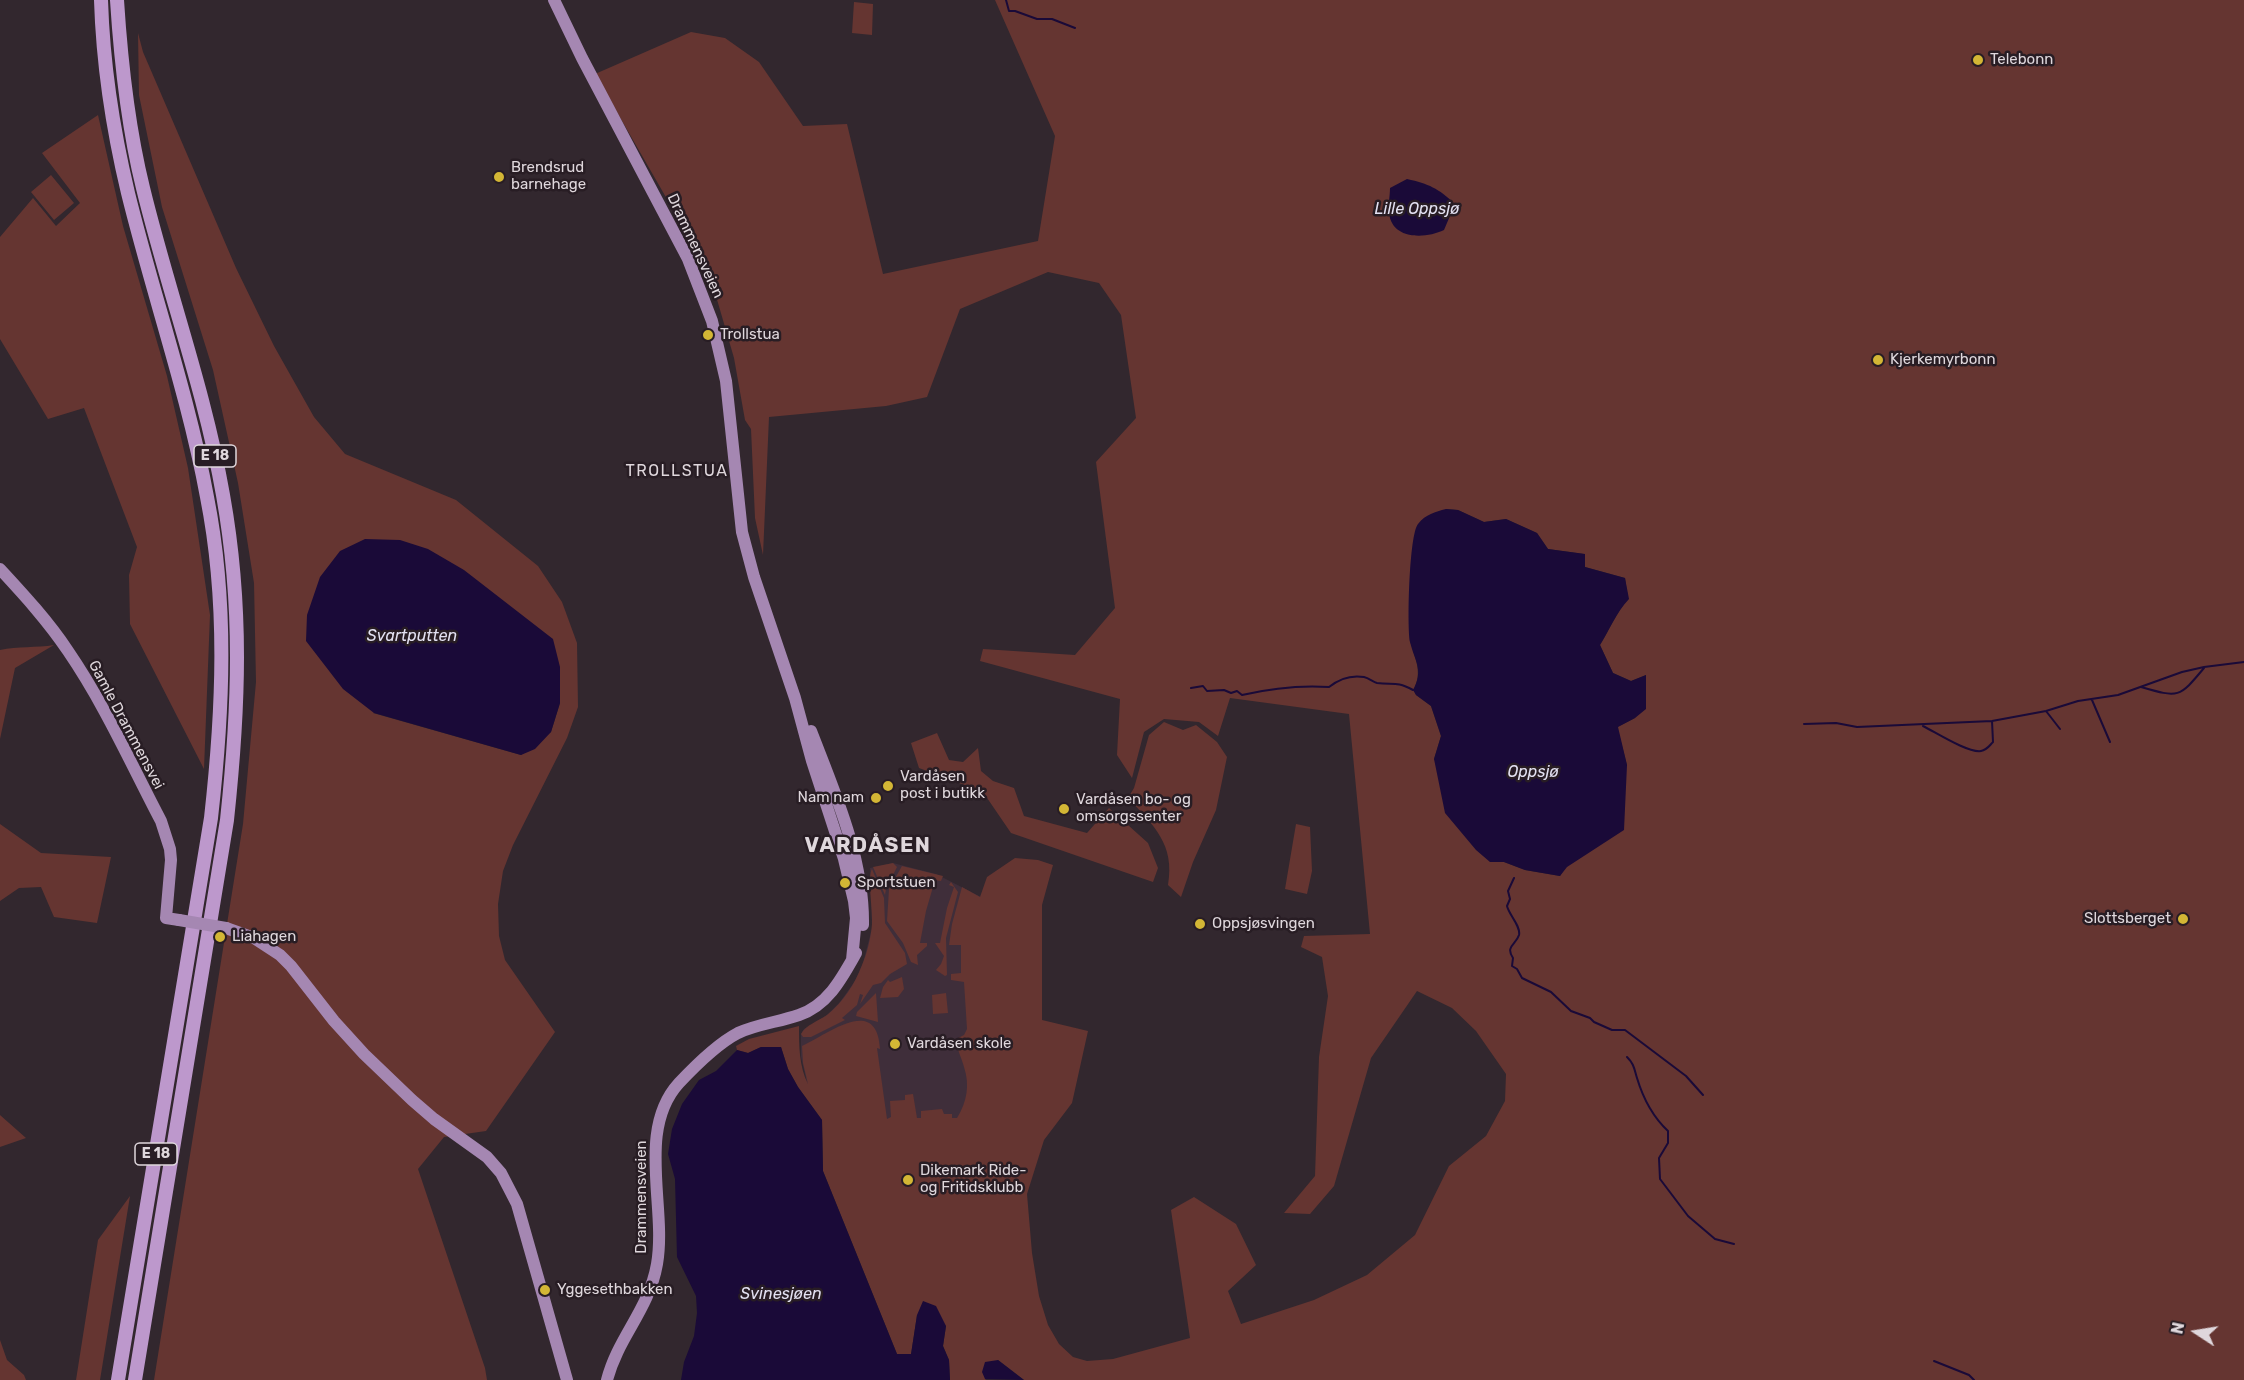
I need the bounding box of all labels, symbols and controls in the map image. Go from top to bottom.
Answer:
place label: Telebonn [1990,51,2053,69]
marker: Telebonn [1971,53,1985,67]
place label: Brendsrud barnehage [511,159,586,194]
marker: Brendsrud barnehage [492,170,506,184]
street label: Drammensveien [663,191,727,301]
water label: Lille Oppsjø [1375,199,1459,219]
place label: Trollstua [720,326,780,344]
marker: Trollstua [701,328,715,342]
place label: Kjerkemyrbonn [1890,351,1995,369]
marker: Kjerkemyrbonn [1871,353,1885,367]
road number: E 18 [194,445,236,467]
district label: TROLLSTUA [626,461,728,481]
water label: Svartputten [367,626,457,646]
street label: Gamle Drammensvei [84,657,168,793]
water label: Oppsjø [1507,762,1559,782]
place label: Vardåsen post i butikk [900,768,985,803]
marker: Vardåsen post i butikk [881,779,895,793]
place label: Nam nam [798,789,864,807]
marker: Nam nam [869,791,883,805]
place label: Vardåsen bo- og omsorgssenter [1076,791,1191,826]
marker: Vardåsen bo- og omsorgssenter [1057,802,1071,816]
district label: VARDÅSEN [805,833,931,859]
place label: Sportstuen [857,874,935,892]
marker: Sportstuen [838,876,852,890]
place label: Slottsberget [2084,910,2171,928]
marker: Slottsberget [2176,912,2190,926]
place label: Oppsjøsvingen [1212,915,1315,933]
marker: Oppsjøsvingen [1193,917,1207,931]
place label: Liahagen [232,928,296,946]
marker: Liahagen [213,930,227,944]
place label: Vardåsen skole [907,1035,1012,1053]
marker: Vardåsen skole [888,1037,902,1051]
street label: Drammensveien [633,1140,651,1254]
road number: E 18 [135,1143,177,1165]
place label: Dikemark Ride- og Fritidsklubb [920,1162,1027,1197]
marker: Dikemark Ride- og Fritidsklubb [901,1173,915,1187]
place label: Yggesethbakken [557,1281,673,1299]
marker: Yggesethbakken [538,1283,552,1297]
water label: Svinesjøen [740,1284,822,1304]
north arrow [2166,1302,2226,1362]
text: N [2167,1321,2188,1336]

